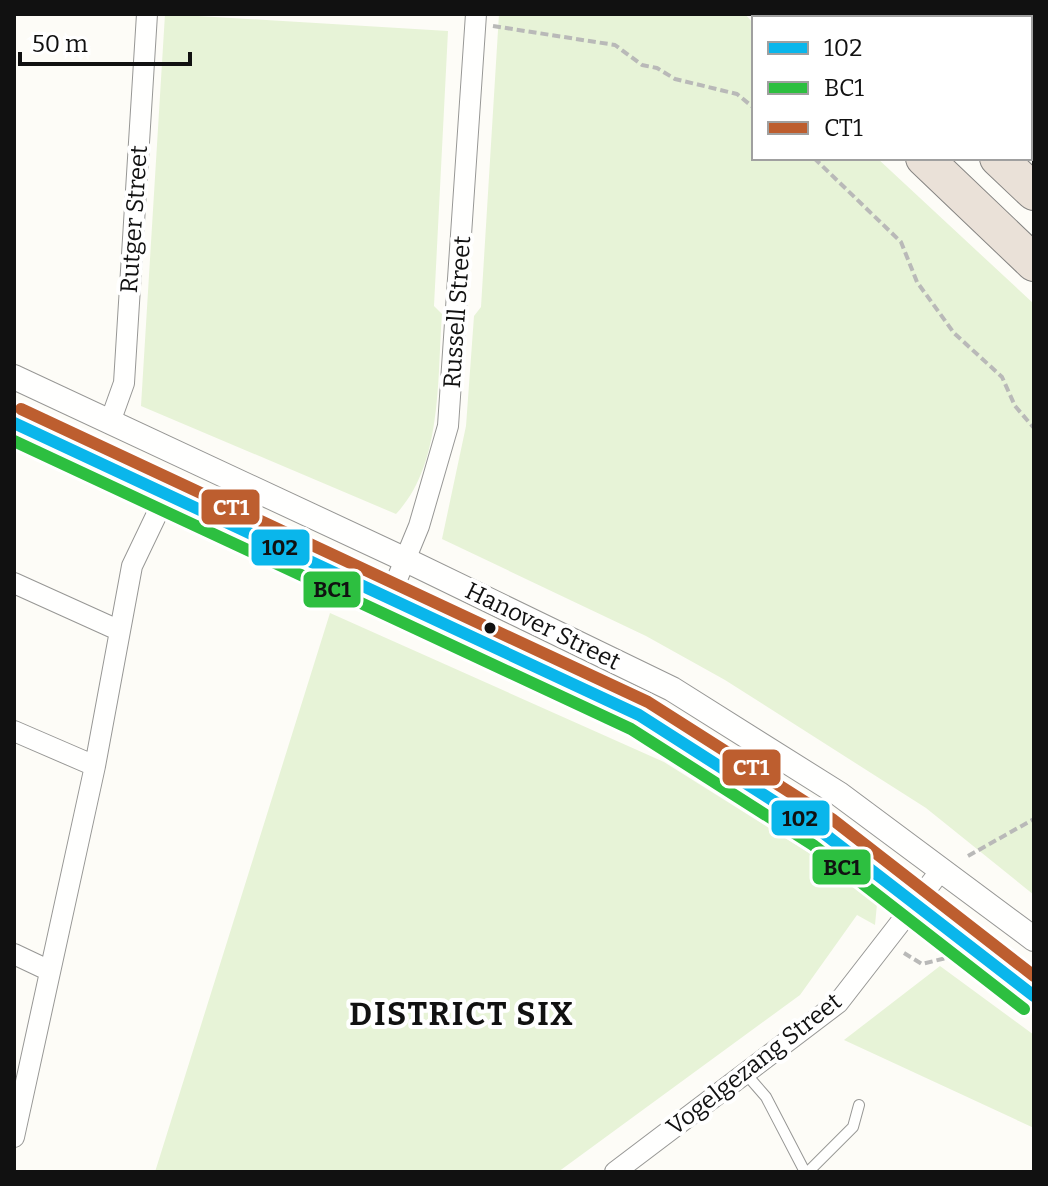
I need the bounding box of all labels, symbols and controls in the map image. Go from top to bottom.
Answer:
scale bar [20,16,190,66]
legend [752,16,1032,160]
text: 50 m [32,30,88,58]
text: 102 [824,34,862,62]
text: BC1 [824,74,864,102]
text: CT1 [824,114,863,142]
street label: Rutger Street [115,144,153,294]
street label: Russell Street [438,235,476,389]
line badge: CT1 [200,488,261,526]
text: CT1 [213,494,250,521]
line badge: 102 [250,528,311,567]
text: 102 [262,534,298,561]
line badge: BC1 [302,570,362,609]
text: BC1 [313,576,351,603]
street label: Hanover Street [461,576,625,676]
unlabelled marker [482,620,498,636]
line badge: CT1 [721,748,782,787]
text: CT1 [733,754,770,781]
line badge: 102 [770,799,831,837]
text: 102 [782,805,818,832]
line badge: BC1 [811,848,872,886]
text: BC1 [823,854,861,881]
street label: Vogelgezang Street [661,987,847,1141]
district label: DISTRICT SIX [349,995,575,1033]

